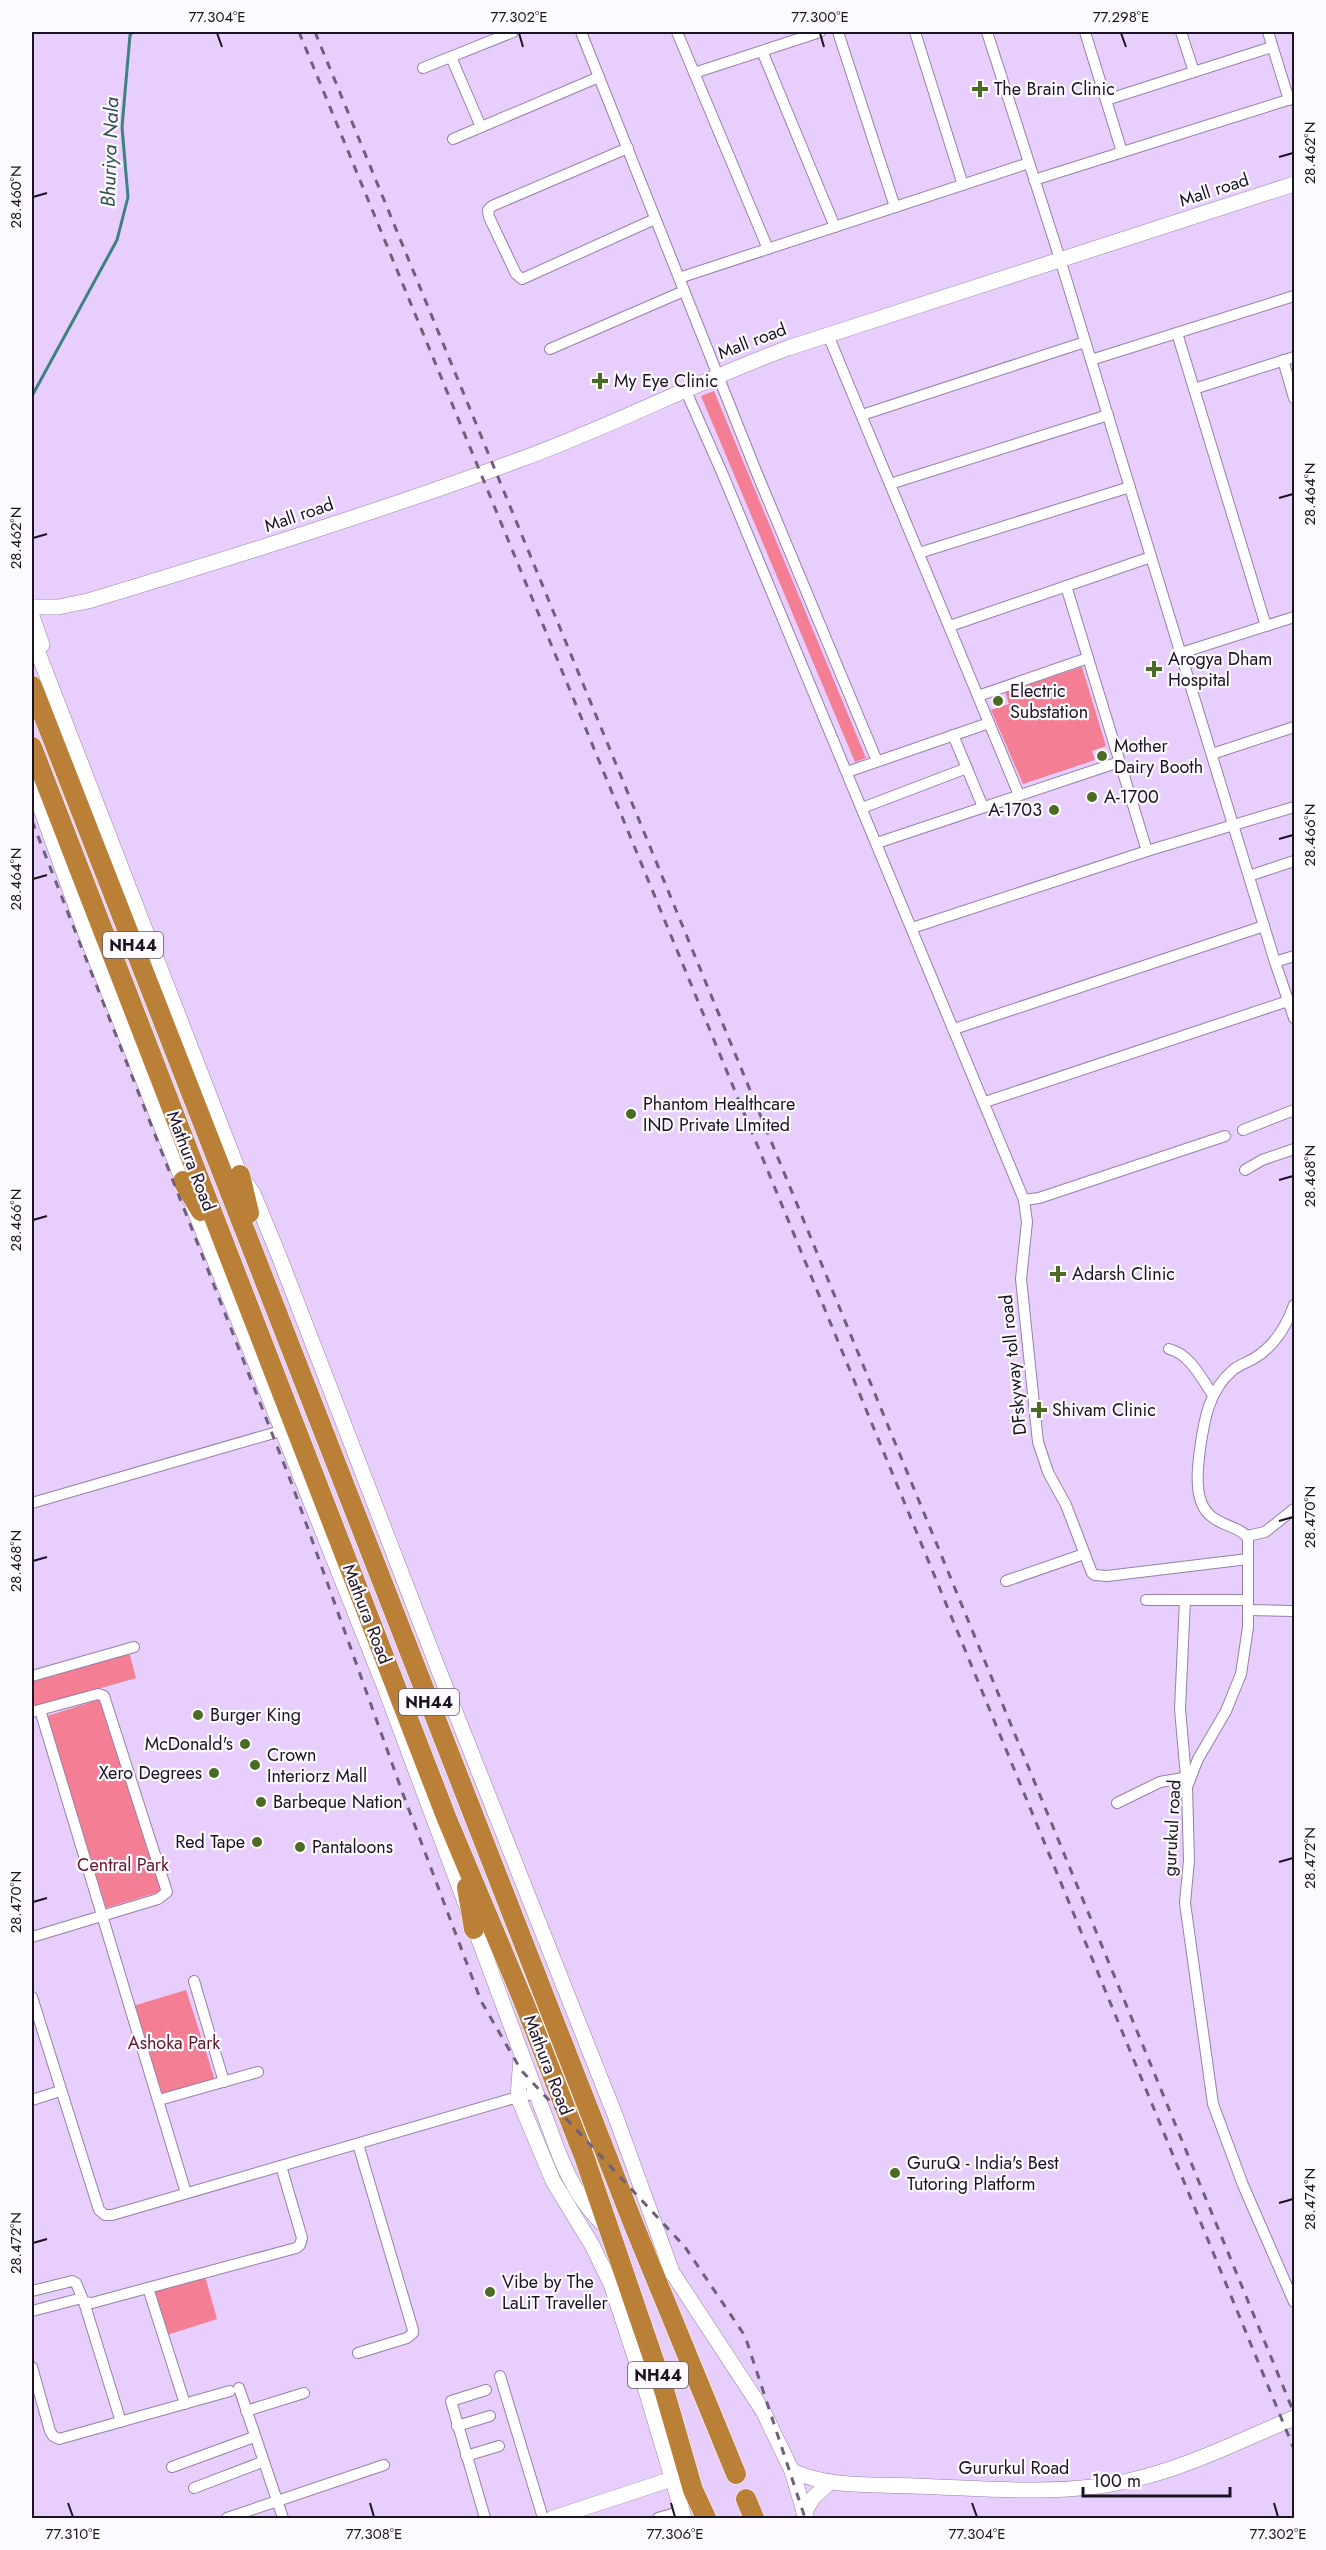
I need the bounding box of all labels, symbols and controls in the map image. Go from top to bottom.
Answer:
text: 77.304°E [188,6,246,28]
text: 77.302°E [491,6,547,28]
text: 77.300°E [791,6,849,28]
text: 77.298°E [1093,6,1149,28]
place label: The Brain Clinic [994,76,1115,102]
marker: The Brain Clinic [971,80,989,98]
water label: Bhuriya Nala [94,96,126,208]
text: 28.462°N [1299,122,1321,184]
text: 28.460°N [5,165,27,229]
street label: Mall road [1176,167,1252,213]
street label: Mall road [714,316,790,366]
place label: My Eye Clinic [614,368,718,394]
marker: My Eye Clinic [591,372,609,390]
text: 28.464°N [1299,463,1321,525]
street label: Mall road [261,491,337,539]
text: 28.462°N [5,507,27,569]
place label: Arogya Dham Hospital [1168,646,1272,693]
marker: Arogya Dham Hospital [1145,660,1163,678]
place label: Electric Substation [1010,678,1088,725]
marker: Electric Substation [991,694,1005,708]
place label: Mother Dairy Booth [1114,733,1203,780]
marker: Mother Dairy Booth [1095,749,1109,763]
place label: A-1700 [1104,784,1159,810]
marker: A-1700 [1085,790,1099,804]
place label: A-1703 [988,797,1042,823]
marker: A-1703 [1047,803,1061,817]
text: 28.466°N [1299,804,1321,866]
text: 28.464°N [5,848,27,910]
road number: NH44 [103,932,163,958]
place label: Phantom Healthcare IND Private LImited [643,1091,795,1138]
street label: Mathura Road [160,1107,222,1215]
marker: Phantom Healthcare IND Private LImited [624,1107,638,1121]
text: 28.468°N [1299,1145,1321,1207]
text: 28.466°N [5,1189,27,1251]
place label: Adarsh Clinic [1072,1261,1175,1287]
marker: Adarsh Clinic [1049,1265,1067,1283]
street label: DFskyway toll road [993,1293,1033,1437]
place label: Shivam Clinic [1052,1397,1156,1423]
marker: Shivam Clinic [1030,1401,1048,1419]
text: 28.470°N [1299,1486,1321,1548]
text: 28.468°N [5,1530,27,1592]
street label: Mathura Road [336,1560,398,1668]
road number: NH44 [399,1689,459,1715]
place label: Burger King [210,1702,301,1728]
marker: Burger King [191,1708,205,1722]
place label: McDonald's [145,1731,233,1757]
marker: McDonald's [238,1737,252,1751]
place label: Crown Interiorz Mall [267,1742,367,1789]
marker: Crown Interiorz Mall [248,1758,262,1772]
place label: Xero Degrees [99,1760,202,1786]
marker: Xero Degrees [207,1766,221,1780]
street label: gurukul road [1156,1779,1188,1877]
place label: Barbeque Nation [273,1789,403,1815]
marker: Barbeque Nation [254,1795,268,1809]
text: 28.472°N [1299,1827,1321,1889]
place label: Red Tape [175,1829,245,1855]
place label: Pantaloons [312,1834,393,1860]
marker: Red Tape [250,1835,264,1849]
marker: Pantaloons [293,1840,307,1854]
park label: Central Park [77,1852,169,1878]
text: 28.470°N [5,1871,27,1933]
street label: Mathura Road [517,2011,579,2119]
park label: Ashoka Park [128,2030,220,2056]
place label: GuruQ - India's Best Tutoring Platform [907,2150,1059,2197]
marker: GuruQ - India's Best Tutoring Platform [888,2166,902,2180]
text: 28.474°N [1299,2168,1321,2230]
text: 28.472°N [5,2212,27,2274]
place label: Vibe by The LaLiT Traveller [502,2269,608,2316]
marker: Vibe by The LaLiT Traveller [483,2285,497,2299]
road number: NH44 [628,2362,688,2388]
street label: Gururkul Road [959,2455,1069,2481]
scale bar [1083,2460,1230,2498]
text: 100 m [1092,2468,1141,2494]
text: 77.310°E [45,2523,101,2545]
text: 77.308°E [346,2523,402,2545]
text: 77.306°E [646,2523,704,2545]
text: 77.304°E [948,2523,1006,2545]
text: 77.302°E [1250,2523,1306,2545]

